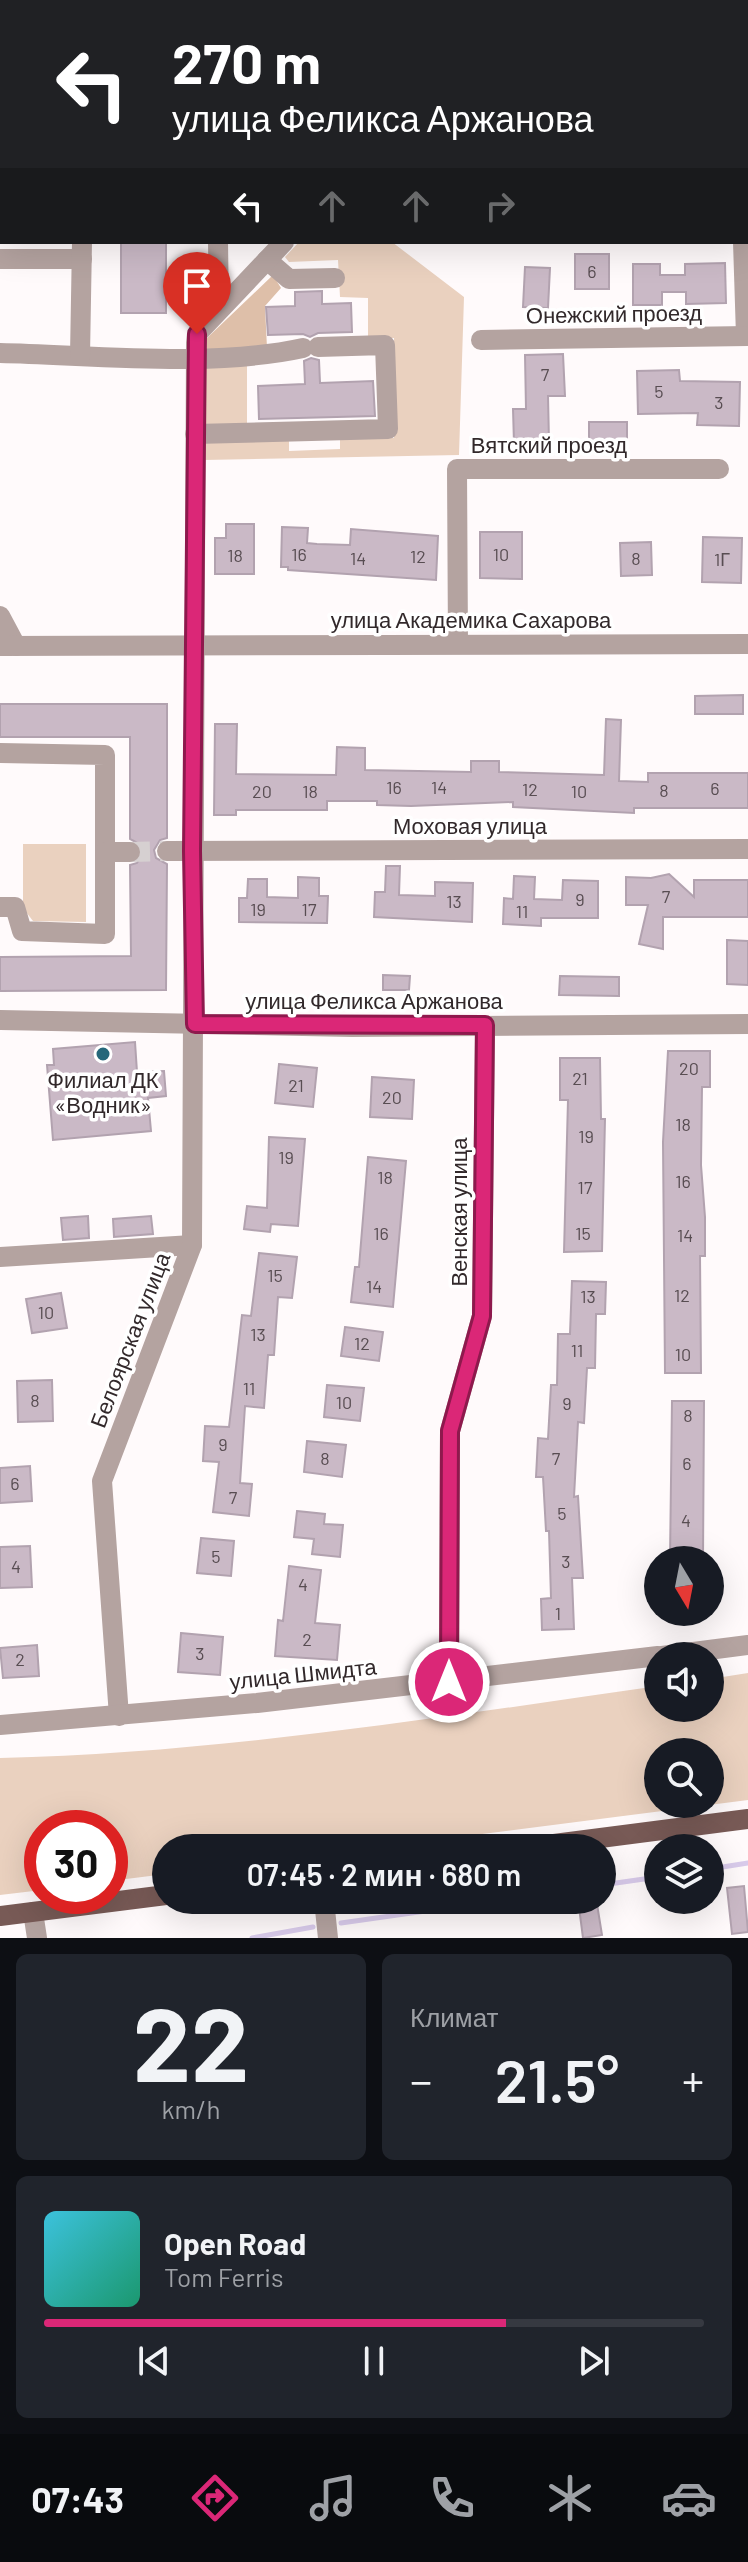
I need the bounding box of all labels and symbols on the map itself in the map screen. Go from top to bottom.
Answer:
pin [163,252,231,334]
house number: 6 [587,260,597,282]
street label: Онежский проезд [526,298,702,329]
house number: 7 [541,363,550,385]
house number: 5 [654,380,664,402]
house number: 3 [714,391,724,413]
street label: Вятский проезд [471,431,627,458]
house number: 16 [291,543,307,565]
house number: 10 [493,543,509,565]
house number: 18 [227,544,243,566]
house number: 12 [410,545,426,567]
house number: 14 [350,547,366,569]
house number: 8 [631,547,641,569]
house number: 1Г [714,548,730,570]
street label: улица Академика Сахарова [331,606,612,633]
house number: 16 [386,776,402,798]
house number: 14 [431,776,447,798]
house number: 6 [710,777,720,799]
house number: 12 [522,778,538,800]
house number: 8 [659,779,669,801]
house number: 20 [252,780,272,802]
house number: 18 [302,780,318,802]
house number: 10 [571,780,587,802]
street label: Моховая улица [393,812,548,839]
house number: 7 [662,885,671,907]
house number: 9 [575,888,585,910]
house number: 13 [446,890,462,912]
house number: 19 [250,898,266,920]
house number: 17 [302,898,317,920]
house number: 11 [516,900,528,922]
street label: улица Феликса Аржанова [245,987,504,1014]
marker: Филиал ДК «Водник» [94,1045,112,1063]
house number: 20 [679,1057,699,1079]
place label: Филиал ДК «Водник» [47,1066,159,1118]
house number: 21 [572,1067,588,1089]
house number: 21 [288,1074,304,1096]
house number: 20 [382,1086,402,1108]
house number: 18 [675,1113,691,1135]
house number: 19 [578,1125,594,1147]
street label: Венская улица [445,1137,472,1287]
house number: 19 [278,1146,294,1168]
house number: 18 [377,1166,393,1188]
house number: 16 [675,1170,691,1192]
house number: 17 [578,1176,593,1198]
house number: 16 [373,1222,389,1244]
house number: 15 [575,1222,591,1244]
house number: 14 [677,1224,693,1246]
street label: Белоярская улица [84,1248,176,1431]
house number: 15 [267,1264,283,1286]
house number: 14 [366,1275,382,1297]
house number: 12 [674,1284,690,1306]
house number: 13 [580,1285,596,1307]
house number: 10 [38,1301,54,1323]
house number: 13 [250,1323,266,1345]
house number: 12 [354,1332,370,1354]
house number: 11 [571,1339,583,1361]
house number: 10 [675,1343,691,1365]
house number: 11 [243,1377,255,1399]
house number: 8 [30,1389,40,1411]
house number: 10 [336,1391,352,1413]
house number: 9 [562,1392,572,1414]
house number: 8 [683,1404,693,1426]
house number: 9 [218,1433,228,1455]
house number: 8 [320,1447,330,1469]
house number: 7 [552,1447,561,1469]
house number: 6 [682,1452,692,1474]
house number: 6 [10,1472,20,1494]
house number: 7 [229,1486,238,1508]
house number: 5 [557,1502,567,1524]
house number: 4 [681,1509,691,1531]
house number: 5 [211,1545,221,1567]
north arrow [644,1546,724,1626]
house number: 3 [561,1550,571,1572]
house number: 4 [11,1555,21,1577]
house number: 4 [298,1573,308,1595]
house number: 1 [555,1602,561,1624]
house number: 2 [302,1628,312,1650]
position arrow [407,1640,491,1724]
house number: 3 [195,1642,205,1664]
house number: 2 [15,1648,25,1670]
street label: улица Шмидта [228,1652,378,1695]
speed limit sign: 30 [24,1810,128,1914]

